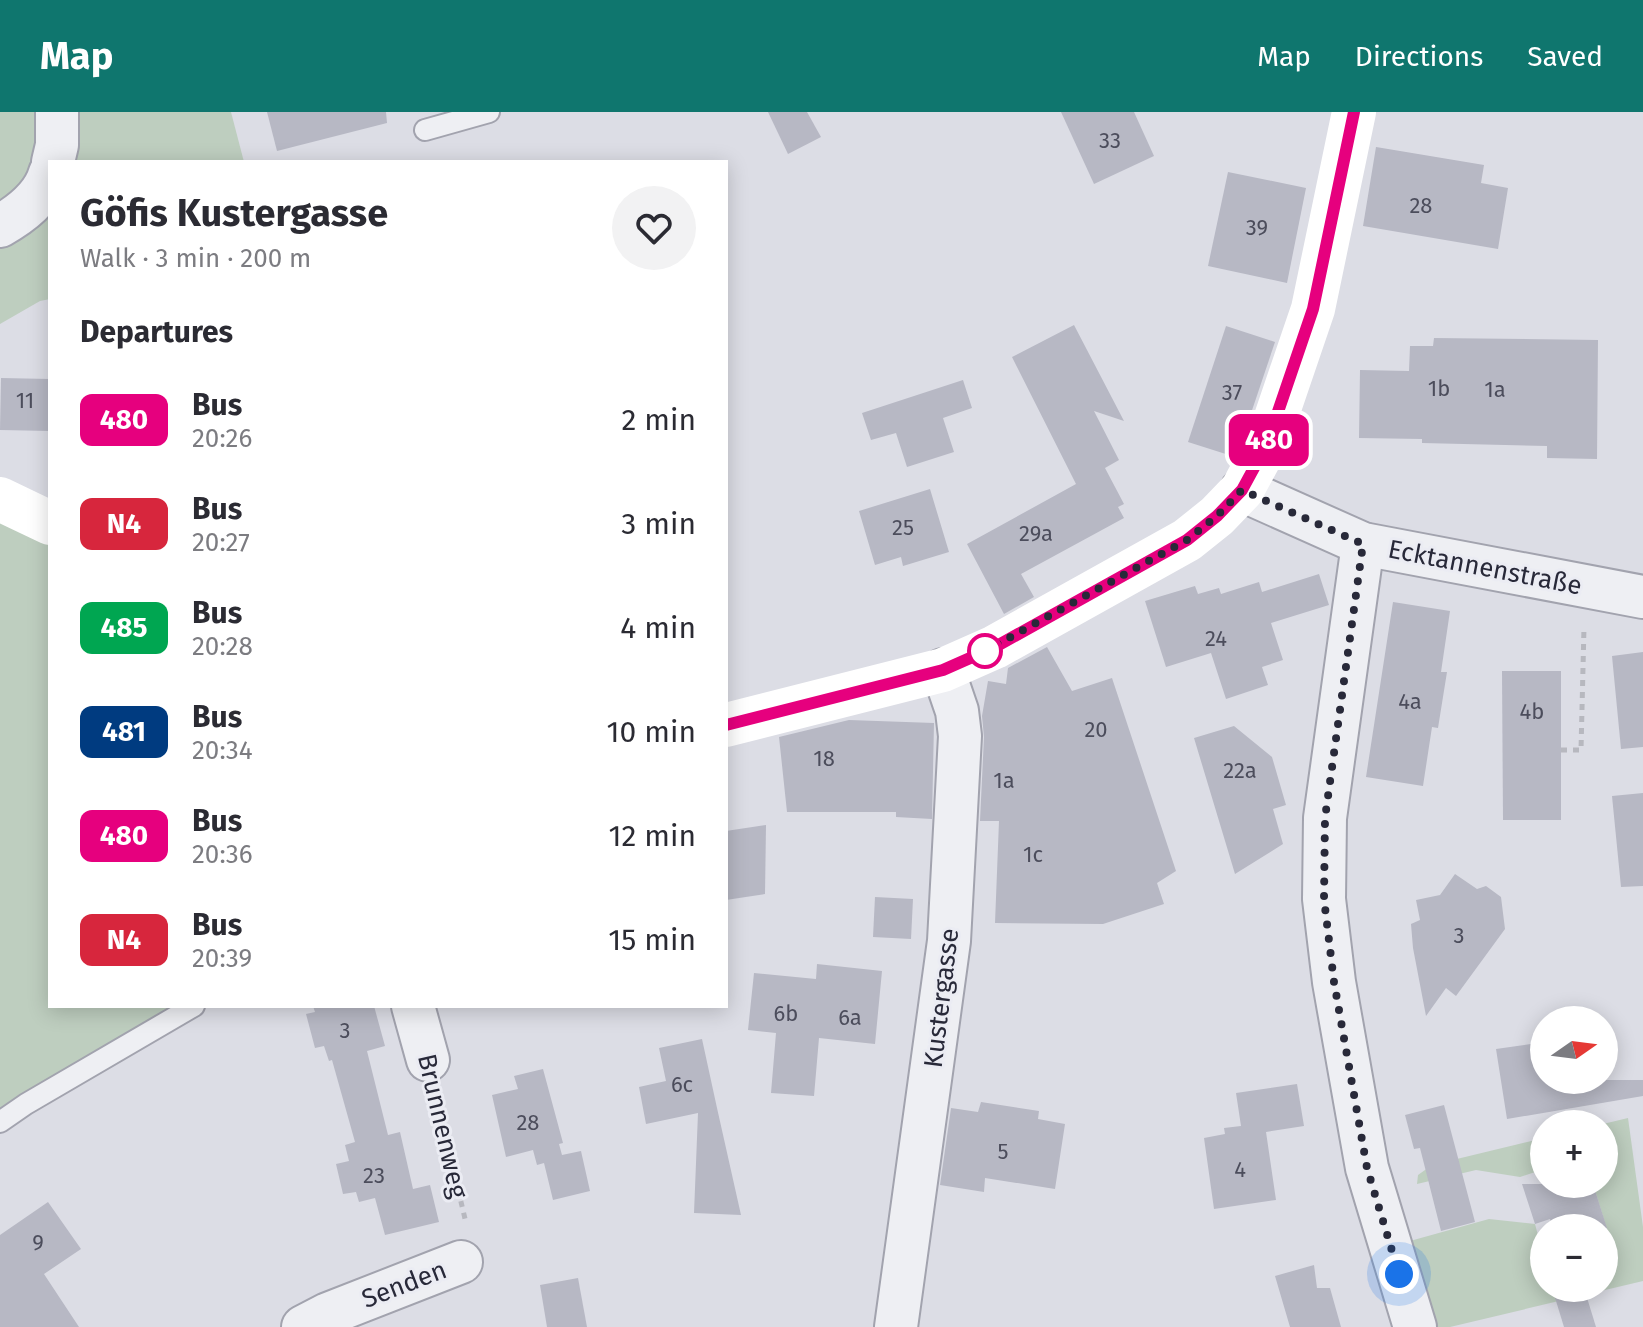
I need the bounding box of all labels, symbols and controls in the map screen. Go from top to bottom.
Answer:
text: Map [40,33,113,79]
text: Map [1257,40,1311,73]
text: Directions [1355,40,1483,73]
text: Saved [1527,40,1603,73]
house number: 33 [1099,127,1121,154]
button: heart [612,186,696,270]
text: Göfis Kustergasse [80,190,388,236]
house number: 28 [1409,192,1433,219]
house number: 39 [1246,214,1268,241]
text: Walk · 3 min · 200 m [80,243,311,274]
text: Departures [80,314,233,350]
house number: 1b [1428,375,1450,402]
house number: 1a [1484,376,1506,403]
house number: 37 [1222,379,1243,406]
house number: 11 [16,387,34,414]
text: Bus [192,387,242,423]
text: 2 min [621,402,696,438]
text: 480 [100,403,148,436]
line badge: 480 [1223,414,1315,466]
text: 20:26 [192,423,252,454]
text: 480 [1245,423,1293,456]
text: Bus [192,491,242,527]
text: 3 min [621,506,696,542]
text: N4 [107,507,141,540]
house number: 25 [892,514,914,541]
house number: 29a [1019,520,1053,547]
text: 20:27 [192,527,250,558]
street label: Ecktannenstraße [1385,534,1584,601]
text: Bus [192,595,242,631]
text: 4 min [620,610,696,646]
text: 485 [100,611,148,644]
house number: 24 [1205,625,1227,652]
text: 20:28 [192,631,253,662]
unlabelled marker [968,634,1002,668]
house number: 4a [1398,688,1422,715]
house number: 4b [1520,698,1544,725]
text: Bus [192,699,242,735]
text: 10 min [607,714,696,750]
text: 481 [102,715,146,748]
house number: 20 [1084,716,1108,743]
text: 20:34 [192,735,253,766]
house number: 18 [813,745,835,772]
house number: 22a [1223,757,1257,784]
house number: 1a [993,767,1015,794]
text: Bus [192,803,242,839]
text: 12 min [608,818,696,854]
text: 480 [100,819,148,852]
text: 20:36 [192,839,253,870]
house number: 1c [1023,841,1043,868]
text: Bus [192,907,242,943]
text: 15 min [608,922,696,958]
house number: 3 [1454,922,1464,949]
text: N4 [107,923,141,956]
street label: Kustergasse [918,927,965,1070]
text: 20:39 [192,943,252,974]
house number: 6b [774,1000,798,1027]
house number: 6a [838,1004,862,1031]
north arrow [1530,1006,1618,1094]
map controls [1530,1006,1618,1302]
house number: 3 [340,1017,350,1044]
street label: Brunnenweg [411,1051,474,1202]
house number: 6c [671,1071,693,1098]
house number: 28 [516,1109,540,1136]
button: + [1530,1110,1618,1198]
house number: 5 [997,1138,1009,1165]
house number: 4 [1234,1156,1246,1183]
house number: 23 [363,1162,385,1189]
button: − [1530,1214,1618,1302]
house number: 9 [32,1229,44,1256]
street label: Senden [357,1254,451,1315]
your location [1379,1254,1419,1294]

